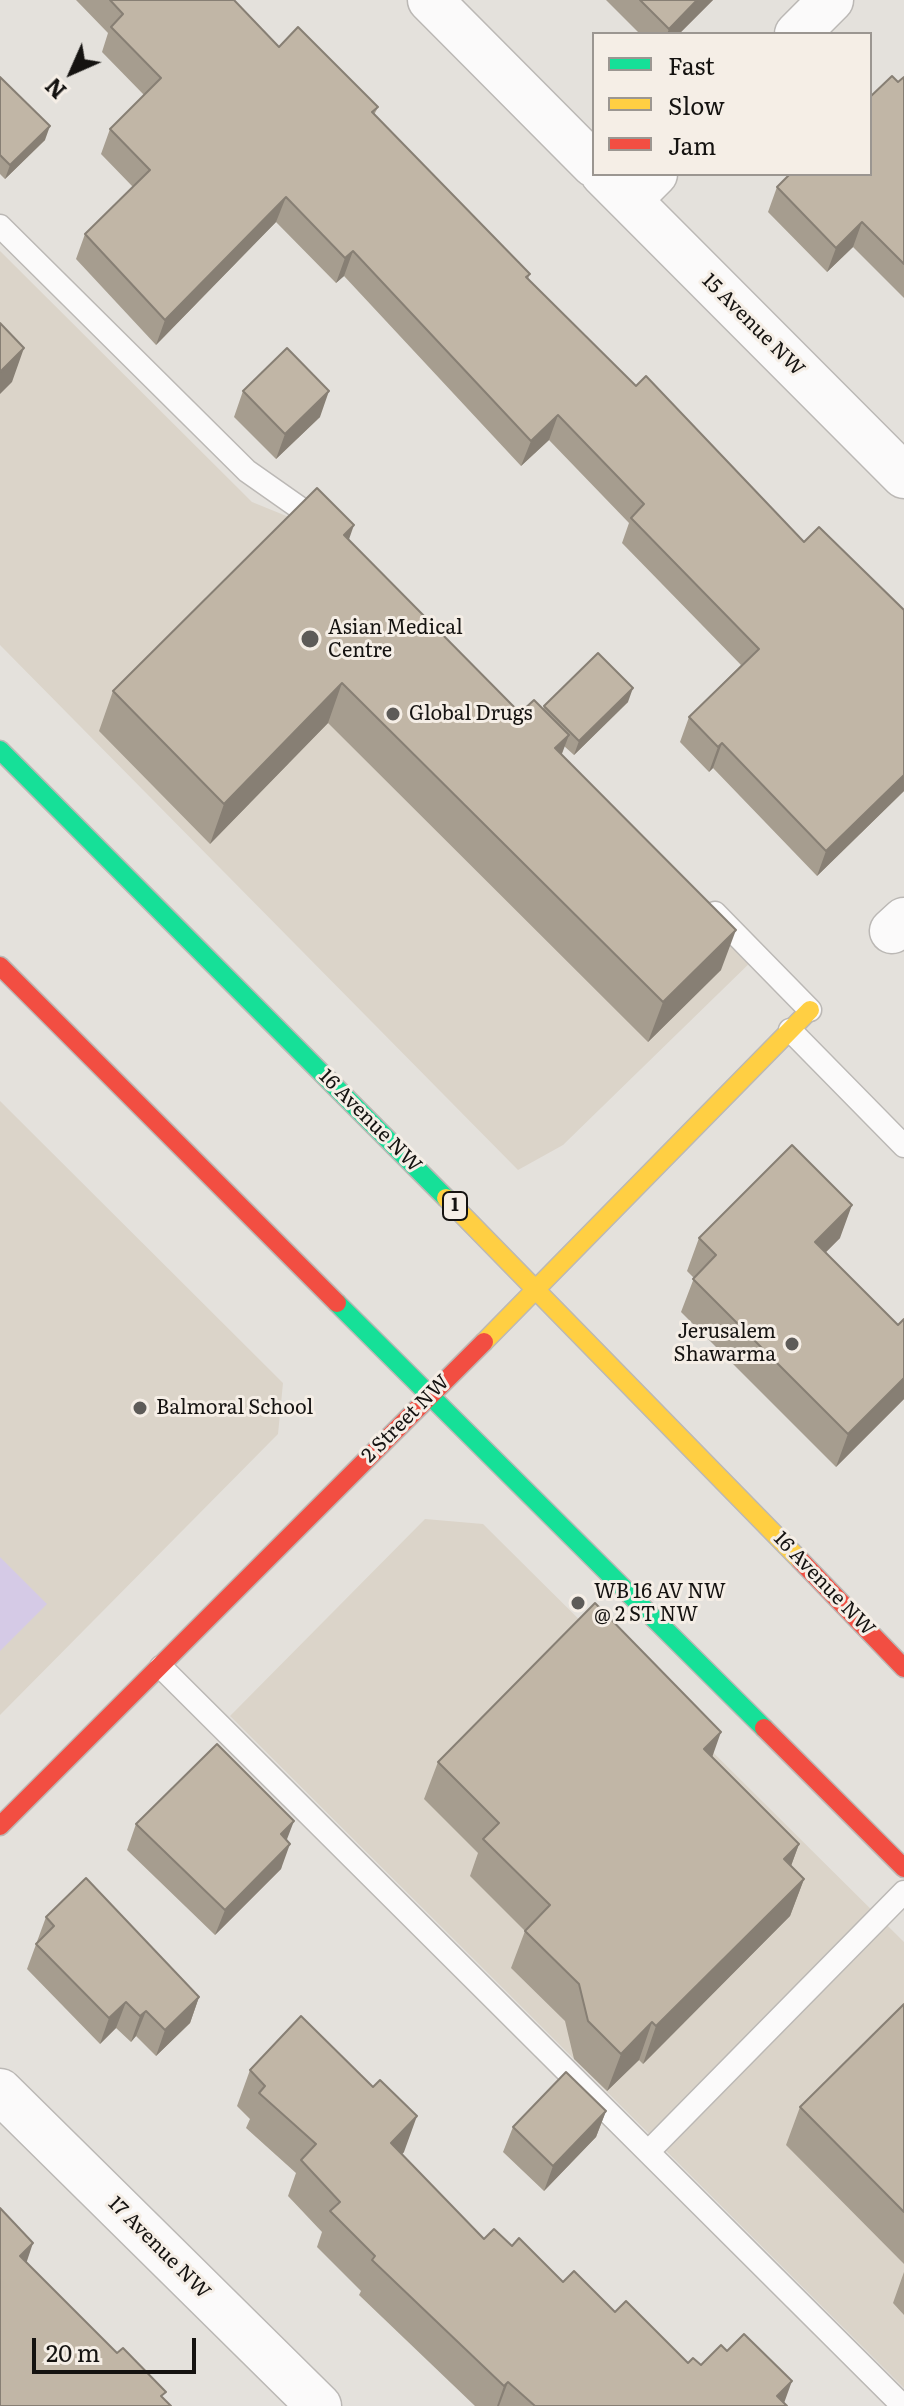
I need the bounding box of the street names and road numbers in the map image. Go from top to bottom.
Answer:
street label: 15 Avenue NW [697,269,809,381]
street label: 16 Avenue NW [314,1065,426,1177]
road number: 1 [443,1192,467,1220]
street label: 2 Street NW [357,1370,455,1468]
street label: 16 Avenue NW [768,1527,880,1641]
street label: 17 Avenue NW [103,2192,215,2304]

